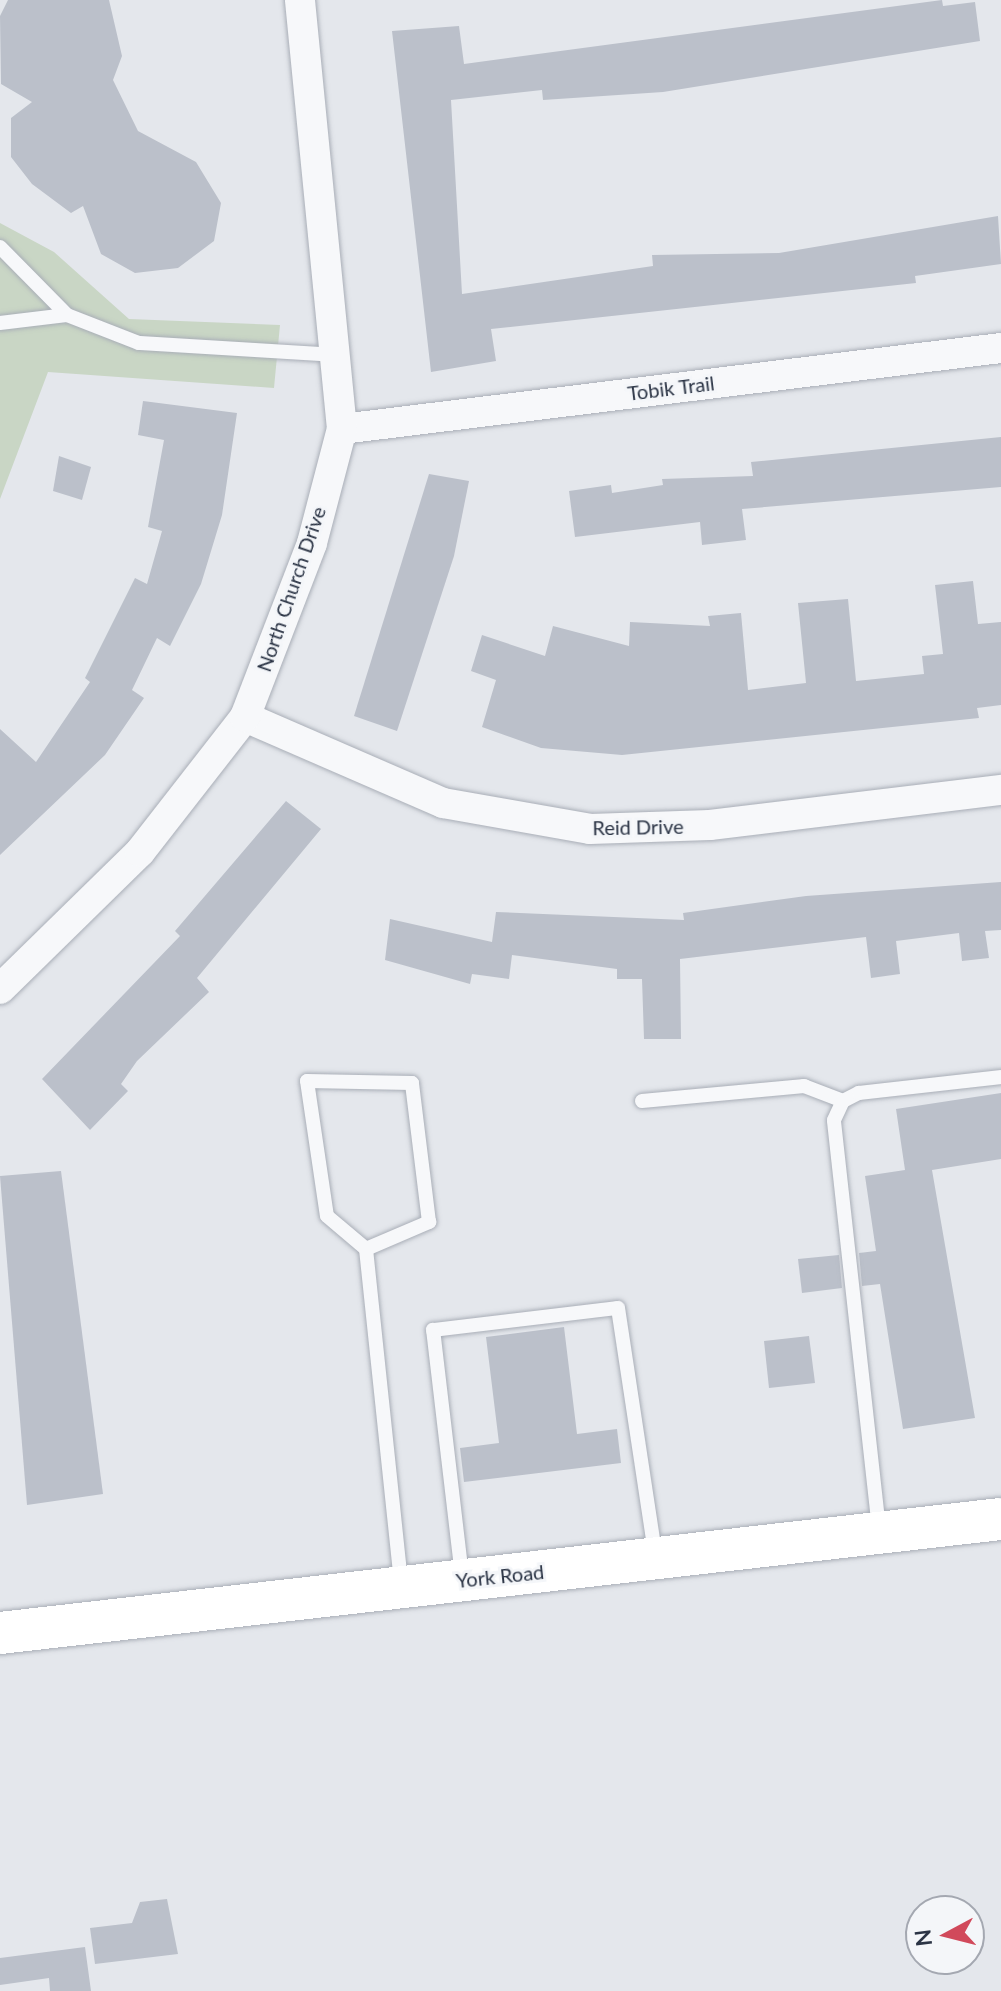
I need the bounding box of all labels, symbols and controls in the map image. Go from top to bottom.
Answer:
street label: Tobik Trail [626,371,716,405]
street label: North Church Drive [251,503,331,675]
street label: Reid Drive [592,814,684,840]
street label: York Road [455,1559,545,1593]
north arrow [905,1895,985,1975]
text: N [908,1928,937,1948]

